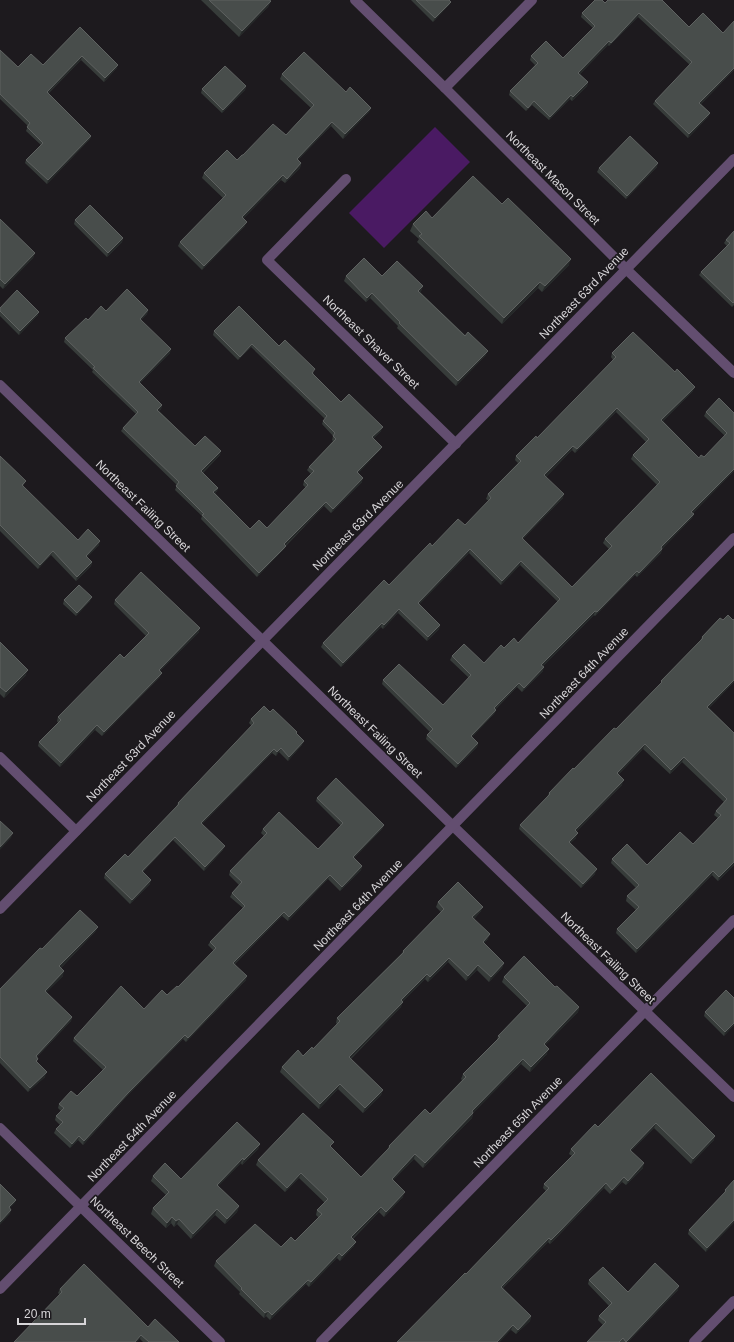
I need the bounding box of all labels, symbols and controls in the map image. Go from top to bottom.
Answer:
street label: Northeast Mason Street [503,128,603,228]
street label: Northeast 63rd Avenue [536,244,632,342]
street label: Northeast Shaver Street [320,292,423,392]
street label: Northeast Failing Street [93,457,194,555]
street label: Northeast 63rd Avenue [310,476,407,573]
street label: Northeast 64th Avenue [537,624,632,722]
street label: Northeast Failing Street [325,683,426,781]
street label: Northeast 63rd Avenue [83,707,179,805]
street label: Northeast 64th Avenue [311,856,406,954]
street label: Northeast Failing Street [558,909,659,1007]
street label: Northeast 65th Avenue [471,1073,566,1171]
street label: Northeast 64th Avenue [85,1087,180,1185]
street label: Northeast Beech Street [87,1194,187,1291]
scale bar [18,1300,85,1326]
text: 20 m [24,1307,51,1321]

